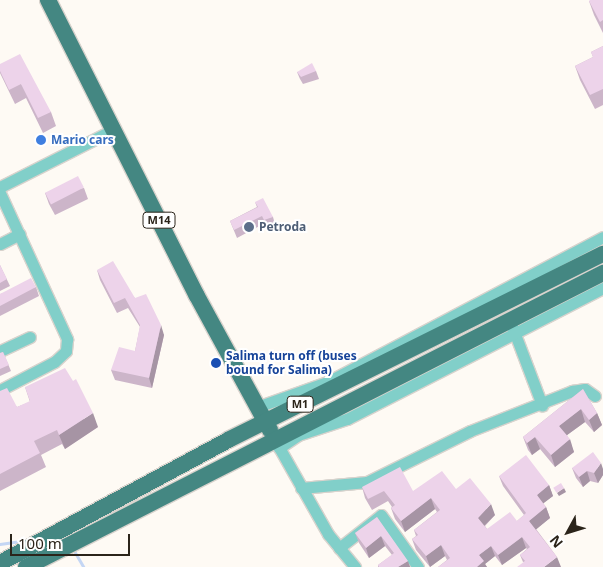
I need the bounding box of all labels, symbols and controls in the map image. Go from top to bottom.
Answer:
place label: Mario cars [51,133,114,147]
marker: Mario cars [35,134,47,146]
road number: M14 [142,212,176,228]
place label: Petroda [259,220,306,234]
marker: Petroda [243,221,255,233]
place label: Salima turn off (buses bound for Salima) [226,349,357,377]
marker: Salima turn off (buses bound for Salima) [210,357,222,369]
road number: M1 [286,396,314,412]
north arrow [543,507,593,557]
scale bar [12,524,132,556]
text: N [545,531,567,552]
text: 100 m [18,533,62,553]

